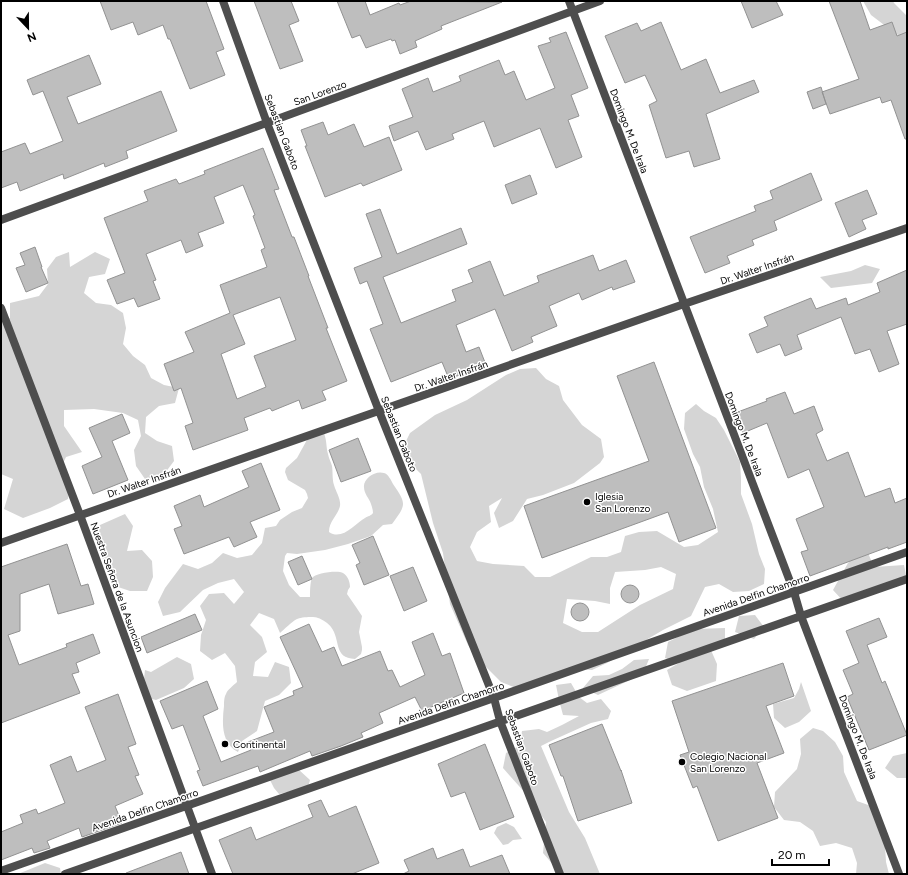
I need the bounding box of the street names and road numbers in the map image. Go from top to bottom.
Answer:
street label: San Lorenzo [292,77,348,109]
street label: Domingo M. De Irala [607,87,651,175]
street label: Sebastian Gaboto [262,92,303,172]
street label: Dr. Walter Insfrán [718,250,796,288]
street label: Dr. Walter Insfrán [412,357,490,395]
street label: Domingo M. De Irala [722,390,766,478]
street label: Sebastian Gaboto [378,394,420,474]
street label: Dr. Walter Insfrán [105,463,183,501]
street label: Nuestra Señora de la Asuncion [87,520,147,654]
street label: Avenida Delfin Chamorro [701,571,811,619]
street label: Avenida Delfin Chamorro [396,679,506,727]
street label: Domingo M. De Irala [836,693,880,781]
street label: Sebastian Gaboto [502,707,542,787]
street label: Avenida Delfin Chamorro [90,786,200,834]

